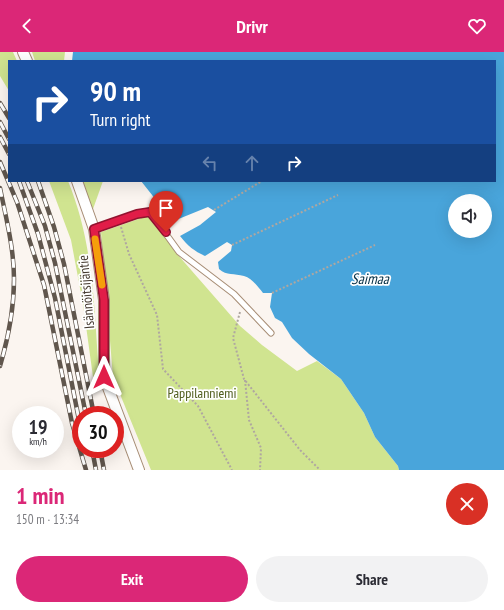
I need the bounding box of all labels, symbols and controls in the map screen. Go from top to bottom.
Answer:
icon: back [16,15,38,37]
text: Drivr [236,15,268,38]
icon: heart [466,15,488,37]
text: 90 m [90,72,141,109]
icon: right [24,76,76,128]
text: Turn right [90,108,150,131]
icon: left [199,152,221,174]
icon: ahead [241,152,263,174]
icon: right [283,152,305,174]
pin [149,191,183,232]
map controls [448,194,492,238]
button: sound [448,194,492,238]
icon: arrive [155,197,177,219]
street label: Isännöitsijäntie [74,254,98,330]
water label: Saimaa [351,269,390,288]
position arrow [83,356,125,398]
park label: Pappilanniemi [168,384,236,402]
speed limit sign: 30 [72,406,124,458]
text: 19 [28,414,48,440]
text: km/h [29,435,47,448]
text: 1 min [16,480,64,511]
button: close [446,483,488,525]
text: 150 m · 13:34 [16,511,79,528]
button: Exit [16,556,248,602]
button: Share [256,556,488,602]

